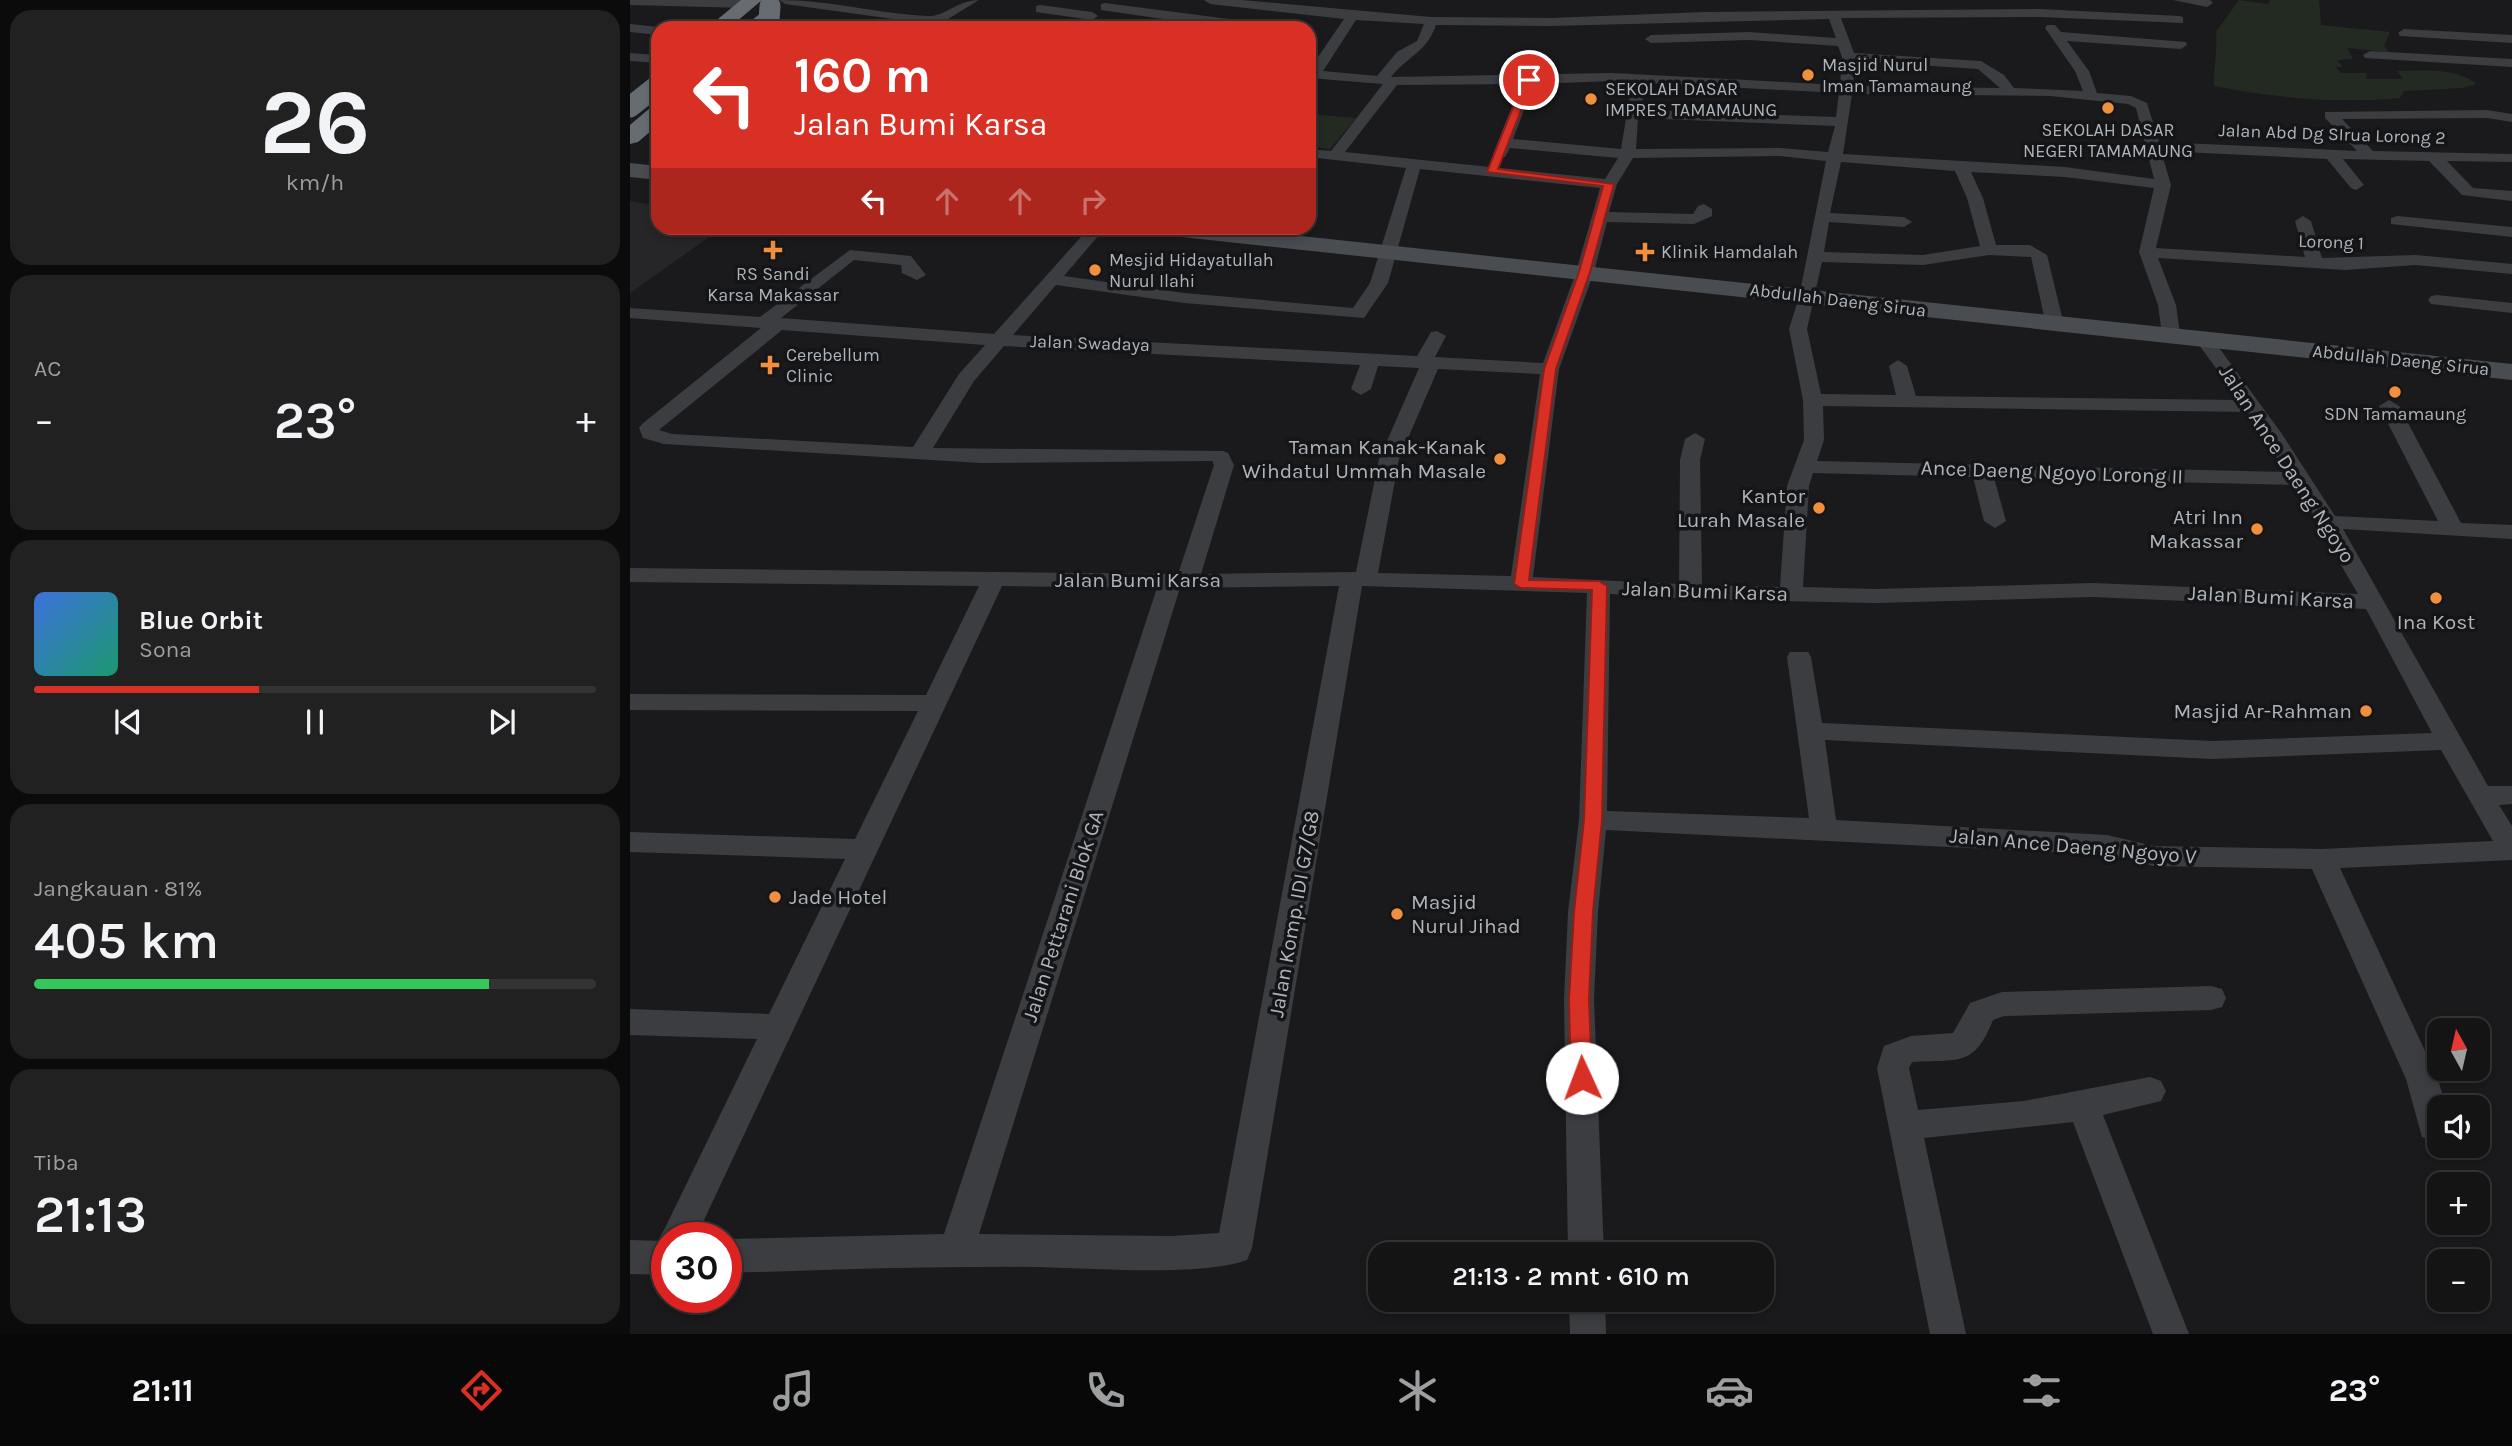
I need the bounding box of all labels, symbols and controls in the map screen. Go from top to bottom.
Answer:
text: 160 m [794,47,931,104]
icon: left [679,49,770,140]
pin [1499,50,1559,110]
place label: Masjid Nurul Iman Tamamaung [1822,54,1972,97]
icon: arrive [1510,61,1548,99]
marker: Masjid Nurul Iman Tamamaung [1800,67,1816,83]
text: 26 [260,70,370,176]
place label: SEKOLAH DASAR IMPRES TAMAMAUNG [1605,78,1777,121]
marker: SEKOLAH DASAR IMPRES TAMAMAUNG [1583,91,1599,107]
marker: SEKOLAH DASAR NEGERI TAMAMAUNG [2100,100,2116,116]
text: Jalan Bumi Karsa [794,106,1047,143]
place label: SEKOLAH DASAR NEGERI TAMAMAUNG [2023,119,2193,162]
street label: Jalan Abd Dg SIrua Lorong 2 [2218,119,2446,149]
text: km/h [286,169,344,196]
icon: left [855,182,893,220]
icon: ahead [928,182,966,220]
icon: ahead [1001,182,1039,220]
icon: right [1074,182,1112,220]
street label: Lorong 1 [2298,230,2364,254]
marker: RS Sandi Karsa Makassar [763,240,783,260]
place label: Klinik Hamdalah [1661,241,1798,263]
marker: Klinik Hamdalah [1635,242,1655,262]
place label: Mesjid Hidayatullah Nurul Ilahi [1109,249,1274,292]
marker: Mesjid Hidayatullah Nurul Ilahi [1087,262,1103,278]
place label: RS Sandi Karsa Makassar [707,263,839,306]
street label: Abdullah Daeng Sirua [1749,278,1927,322]
street label: Jalan Swadaya [1030,330,1150,356]
street label: Abdullah Daeng Sirua [2312,340,2490,380]
place label: Cerebellum Clinic [786,344,880,387]
text: AC [34,355,61,382]
marker: Cerebellum Clinic [760,355,780,375]
street label: Jalan Ance Daeng Ngoyo [2214,361,2360,567]
marker: SDN Tamamaung [2387,384,2403,400]
text: 23° [274,390,356,451]
text: − [34,398,54,443]
text: + [576,398,596,443]
place label: SDN Tamamaung [2324,403,2466,425]
place label: Taman Kanak-Kanak Wihdatul Ummah Masale [1242,435,1486,483]
marker: Taman Kanak-Kanak Wihdatul Ummah Masale [1492,451,1508,467]
street label: Ance Daeng Ngoyo Lorong II [1920,455,2184,489]
place label: Kantor Lurah Masale [1677,484,1805,532]
marker: Kantor Lurah Masale [1811,500,1827,516]
place label: Atri Inn Makassar [2149,505,2243,553]
marker: Atri Inn Makassar [2249,521,2265,537]
street label: Jalan Bumi Karsa [1055,568,1221,592]
street label: Jalan Bumi Karsa [1621,576,1789,606]
street label: Jalan Bumi Karsa [2187,581,2355,613]
marker: Ina Kost [2428,590,2444,606]
text: Blue Orbit [139,605,263,636]
place label: Ina Kost [2397,610,2475,634]
text: Sona [139,636,192,663]
place label: Masjid Ar-Rahman [2173,699,2352,723]
icon: previous [109,703,147,741]
icon: pause [296,703,334,741]
icon: next [483,703,521,741]
marker: Masjid Ar-Rahman [2358,703,2374,719]
street label: Jalan Pettarani Blok GA [1017,807,1109,1025]
street label: Jalan Komp. IDI G7/G8 [1264,809,1324,1019]
street label: Jalan Ance Daeng Ngoyo V [1948,823,2198,869]
text: Jangkauan · 81% [34,875,202,902]
place label: Jade Hotel [789,885,887,909]
marker: Jade Hotel [767,889,783,905]
place label: Masjid Nurul Jihad [1411,890,1521,938]
marker: Masjid Nurul Jihad [1389,906,1405,922]
text: 405 km [34,910,219,971]
north arrow [2427,1018,2490,1082]
map controls [2427,1018,2490,1312]
position arrow [1545,1041,1619,1115]
button: sound [2427,1095,2490,1158]
text: Tiba [34,1149,79,1176]
button: + [2427,1172,2490,1235]
text: 21:13 [34,1184,147,1245]
speed limit sign: 30 [651,1222,742,1313]
button: − [2427,1249,2490,1312]
text: 21:13 · 2 mnt · 610 m [1452,1261,1690,1292]
icon: directions [457,1366,506,1415]
icon: music [769,1366,818,1415]
icon: phone [1081,1366,1130,1415]
icon: climate [1393,1366,1442,1415]
icon: car [1705,1366,1754,1415]
icon: filters [2017,1366,2066,1415]
text: 21:11 [132,1372,194,1409]
text: 23° [2329,1372,2380,1409]

